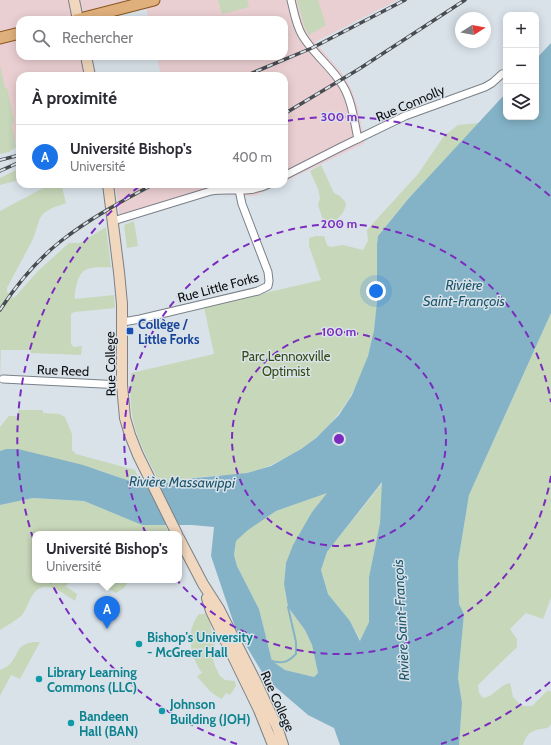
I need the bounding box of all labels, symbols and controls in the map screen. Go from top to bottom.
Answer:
north arrow [455,12,491,48]
map controls [503,12,539,120]
button: + [503,12,539,48]
search box [16,16,288,60]
icon: search [30,27,52,49]
text: Rechercher [62,29,133,47]
button: − [503,48,539,84]
street label: Rue Connolly [373,81,447,125]
button: layers [503,84,539,120]
text: À proximité [32,88,117,108]
text: 300 m [321,109,357,124]
text: Université Bishop's [70,140,192,158]
text: A [41,149,49,165]
text: 400 m [232,149,272,165]
text: Université [70,158,125,174]
text: 200 m [321,216,357,231]
street label: Rue Little Forks [176,268,261,306]
water label: Rivière Saint-François [423,276,506,310]
your location [366,281,386,301]
place label: Collège / Little Forks [138,316,200,347]
text: 100 m [322,324,356,339]
marker: Collège / Little Forks [125,326,135,336]
street label: Rue College [101,331,119,397]
park label: Parc Lennoxville Optimist [242,348,331,379]
street label: Rue Reed [37,361,89,379]
centre of rings [332,432,346,446]
water label: Rivière Massawippi [129,472,236,492]
popup [32,531,182,583]
text: Université Bishop's [46,540,168,558]
text: Université [46,558,101,574]
water label: Rivière Saint-François [389,558,413,681]
pin: A [94,596,120,629]
place label: Bishop's University - McGreer Hall [147,629,253,660]
marker: Bishop's University - McGreer Hall [134,639,144,649]
place label: Library Learning Commons (LLC) [47,664,137,695]
street label: Rue College [257,668,299,734]
marker: Library Learning Commons (LLC) [34,674,44,684]
place label: Johnson Building (JOH) [169,696,250,727]
marker: Johnson Building (JOH) [157,706,167,716]
place label: Bandeen Hall (BAN) [79,708,138,739]
marker: Bandeen Hall (BAN) [66,718,76,728]

